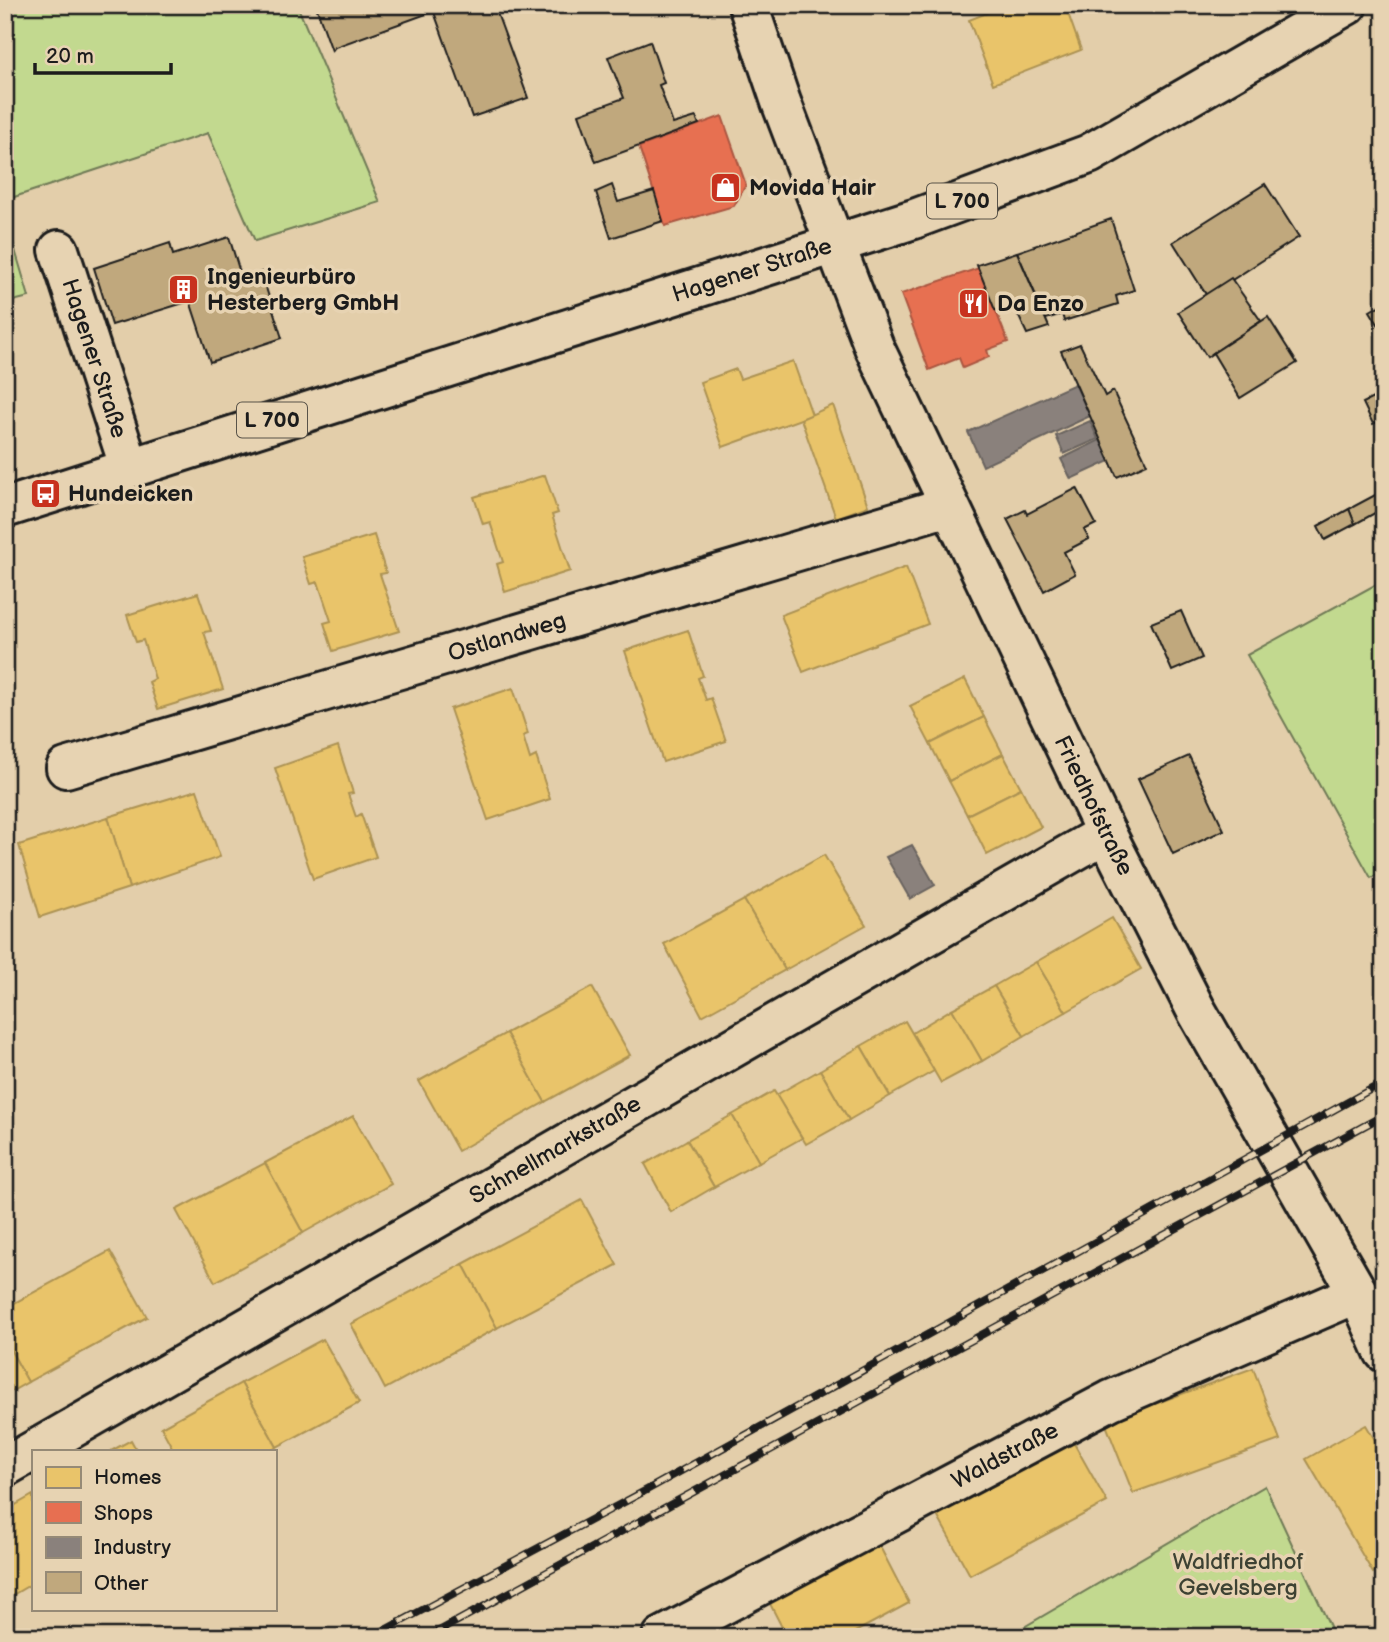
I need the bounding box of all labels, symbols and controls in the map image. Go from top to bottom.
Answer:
scale bar [35,32,172,76]
text: 20 m [46,44,94,69]
shop icon: Movida Hair [709,171,743,205]
place label: Movida Hair [749,174,877,202]
road number: L 700 [927,184,997,218]
street label: Hagener Straße [669,232,835,309]
place label: Ingenieurbüro Hesterberg GmbH [207,263,399,317]
building icon: Ingenieurbüro Hesterberg GmbH [167,273,201,307]
street label: Hagener Straße [55,275,133,442]
restaurant icon: Da Enzo [957,287,991,321]
place label: Da Enzo [997,290,1084,318]
road number: L 700 [237,402,307,438]
bus stop icon: Hundeicken [28,477,62,511]
place label: Hundeicken [68,480,193,508]
street label: Ostlandweg [445,606,569,668]
street label: Friedhofstraße [1048,731,1139,880]
street label: Schnellmarkstraße [465,1090,646,1210]
street label: Waldstraße [947,1416,1063,1495]
legend [32,1450,276,1610]
text: Homes [94,1465,162,1490]
text: Shops [94,1501,153,1526]
text: Industry [94,1535,172,1560]
park label: Waldfriedhof Gevelsberg [1172,1548,1304,1602]
text: Other [94,1571,149,1596]

